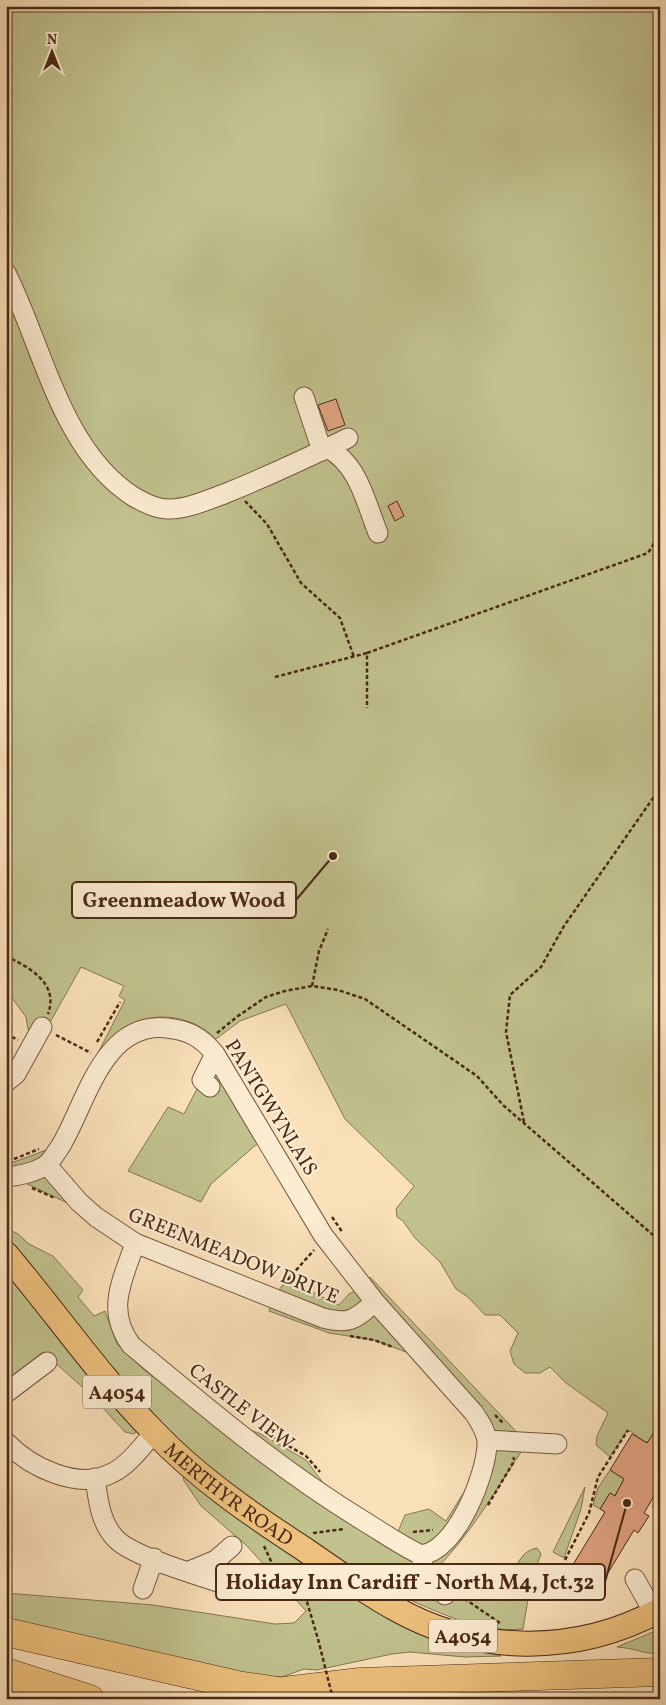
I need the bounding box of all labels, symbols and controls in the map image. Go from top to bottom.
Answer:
north arrow [28,28,78,78]
text: N [47,31,57,50]
callout: Greenmeadow Wood [72,882,296,918]
text: Greenmeadow Wood [83,887,286,916]
street label: PANTGWYNLAIS [217,1035,323,1182]
street label: GREENMEADOW DRIVE [124,1202,343,1312]
street label: CASTLE VIEW [182,1357,299,1458]
road number: A4054 [83,1375,151,1408]
street label: MERTHYR ROAD [157,1437,298,1554]
callout: Holiday Inn Cardiff - North M4, Jct.32 [216,1564,605,1600]
text: Holiday Inn Cardiff - North M4, Jct.32 [225,1569,595,1598]
road number: A4054 [429,1620,497,1652]

